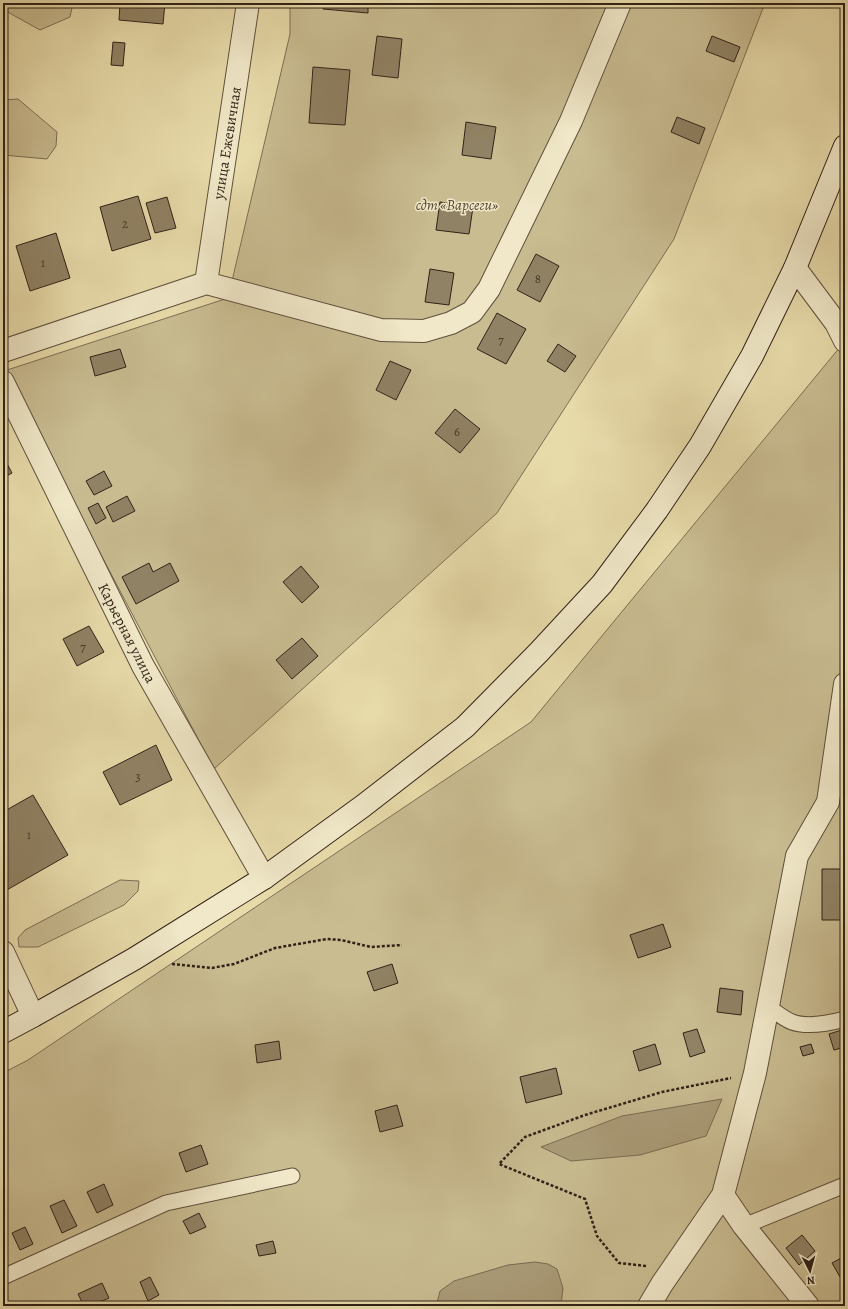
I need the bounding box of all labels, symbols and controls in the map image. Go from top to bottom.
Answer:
street label: улица Ежевичная [208,85,246,202]
park label: сдт «Варсеги» [416,195,498,215]
house number: 2 [122,215,128,232]
house number: 1 [41,254,46,271]
house number: 8 [535,270,541,287]
house number: 7 [498,331,504,348]
house number: 6 [454,423,460,440]
street label: Карьерная улица [93,580,161,686]
house number: 7 [80,638,86,655]
house number: 3 [135,768,141,785]
house number: 1 [27,826,32,843]
north arrow [790,1251,830,1291]
text: N [806,1273,816,1288]

